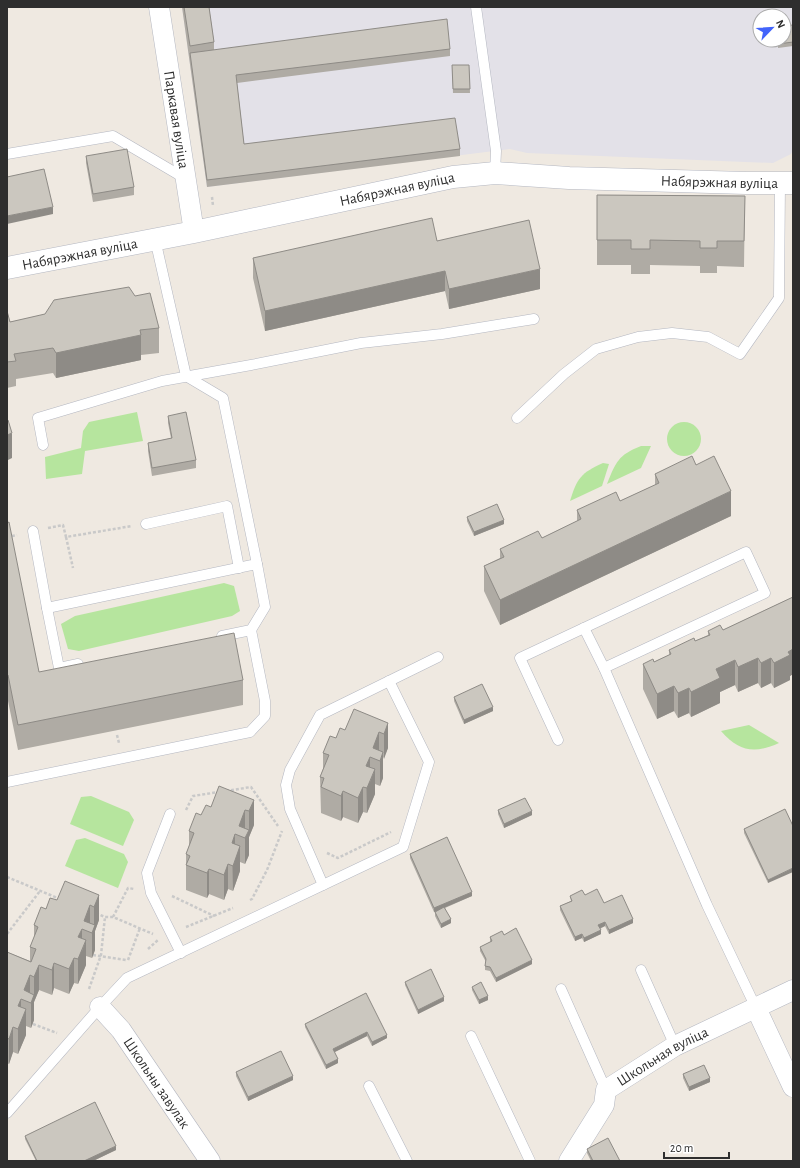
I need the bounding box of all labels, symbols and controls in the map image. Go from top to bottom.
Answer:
north arrow [752,8,792,48]
text: N [774,18,787,30]
street label: Паркавая вуліца [161,70,191,170]
street label: Набярэжная вуліца [338,170,456,209]
street label: Набярэжная вуліца [661,174,778,191]
street label: Набярэжная вуліца [21,236,139,273]
street label: Школьная вуліца [614,1024,711,1089]
street label: Школьны завулак [120,1035,193,1132]
scale bar [664,1134,729,1160]
text: 20 m [670,1142,693,1154]

